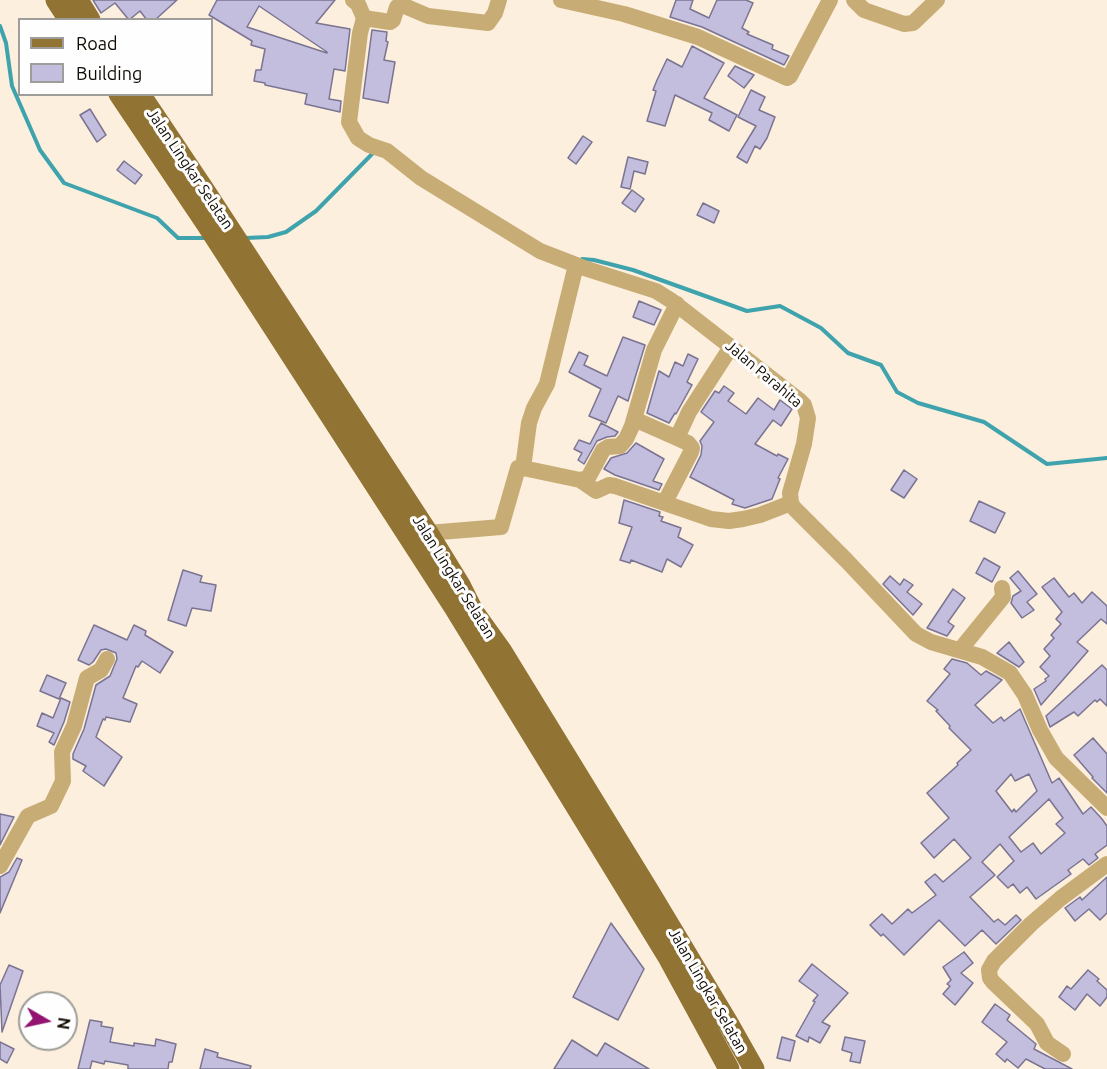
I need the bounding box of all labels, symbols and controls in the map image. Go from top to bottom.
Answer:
legend [18,18,213,96]
text: Road [76,33,118,53]
text: Building [76,63,142,83]
street label: Jalan Lingkar Selatan [143,105,237,233]
street label: Jalan Parahita [722,337,806,411]
street label: Jalan Lingkar Selatan [409,512,499,642]
street label: Jalan Lingkar Selatan [665,925,751,1057]
north arrow [18,991,78,1051]
text: N [54,1016,74,1031]

